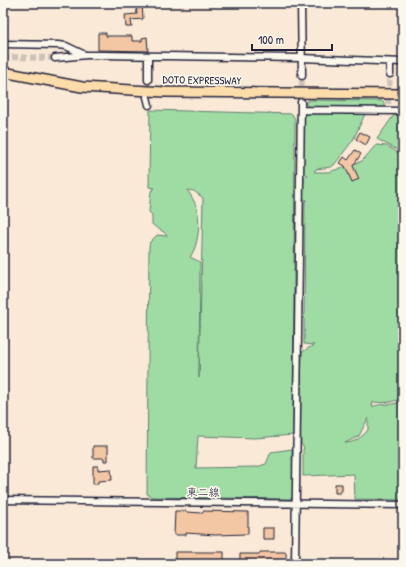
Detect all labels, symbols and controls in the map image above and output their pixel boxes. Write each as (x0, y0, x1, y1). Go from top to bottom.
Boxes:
scale bar (252, 26, 332, 52)
text: 100 m (258, 31, 284, 48)
street label: DOTO EXPRESSWAY (162, 72, 242, 88)
street label: 東二線 (186, 485, 220, 499)

